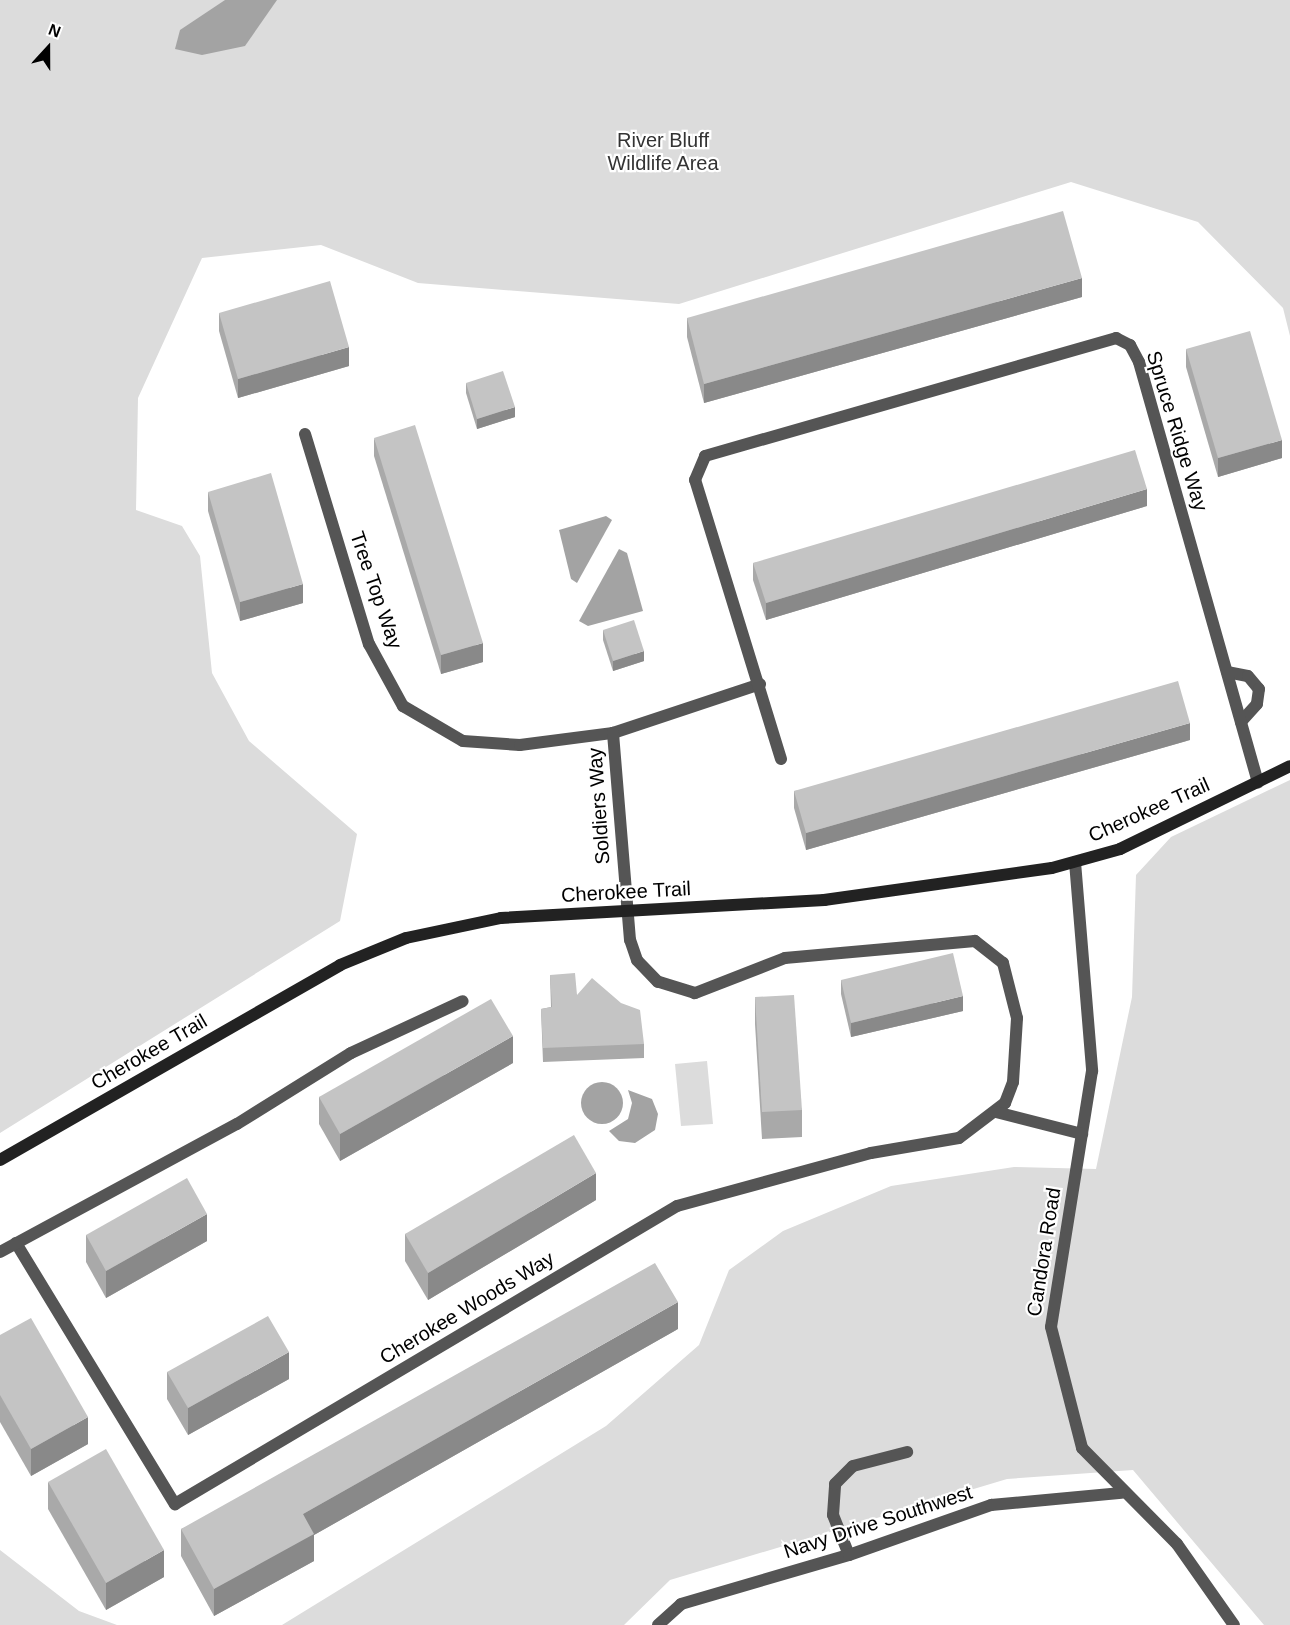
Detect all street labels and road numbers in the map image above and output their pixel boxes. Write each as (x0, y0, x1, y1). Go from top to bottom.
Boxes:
street label: Spruce Ridge Way (1141, 348, 1213, 514)
street label: Tree Top Way (345, 528, 407, 652)
street label: Soldiers Way (583, 747, 615, 865)
street label: Cherokee Trail (1085, 773, 1213, 847)
street label: Cherokee Trail (560, 877, 692, 907)
street label: Cherokee Trail (87, 1009, 211, 1095)
street label: Candora Road (1022, 1186, 1066, 1318)
street label: Cherokee Woods Way (376, 1246, 558, 1370)
street label: Navy Drive Southwest (781, 1480, 975, 1564)

